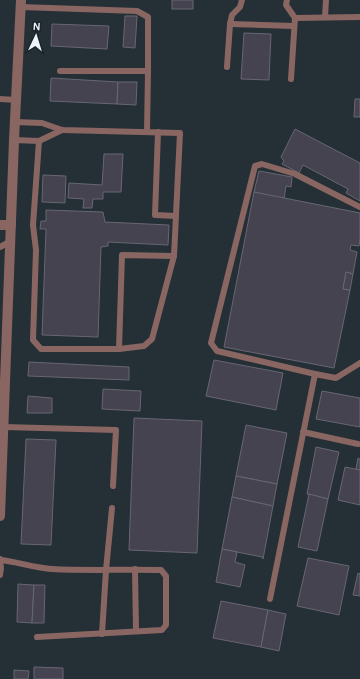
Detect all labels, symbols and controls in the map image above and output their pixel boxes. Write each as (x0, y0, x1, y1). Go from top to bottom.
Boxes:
north arrow (16, 16, 56, 56)
text: N (32, 20, 41, 33)

